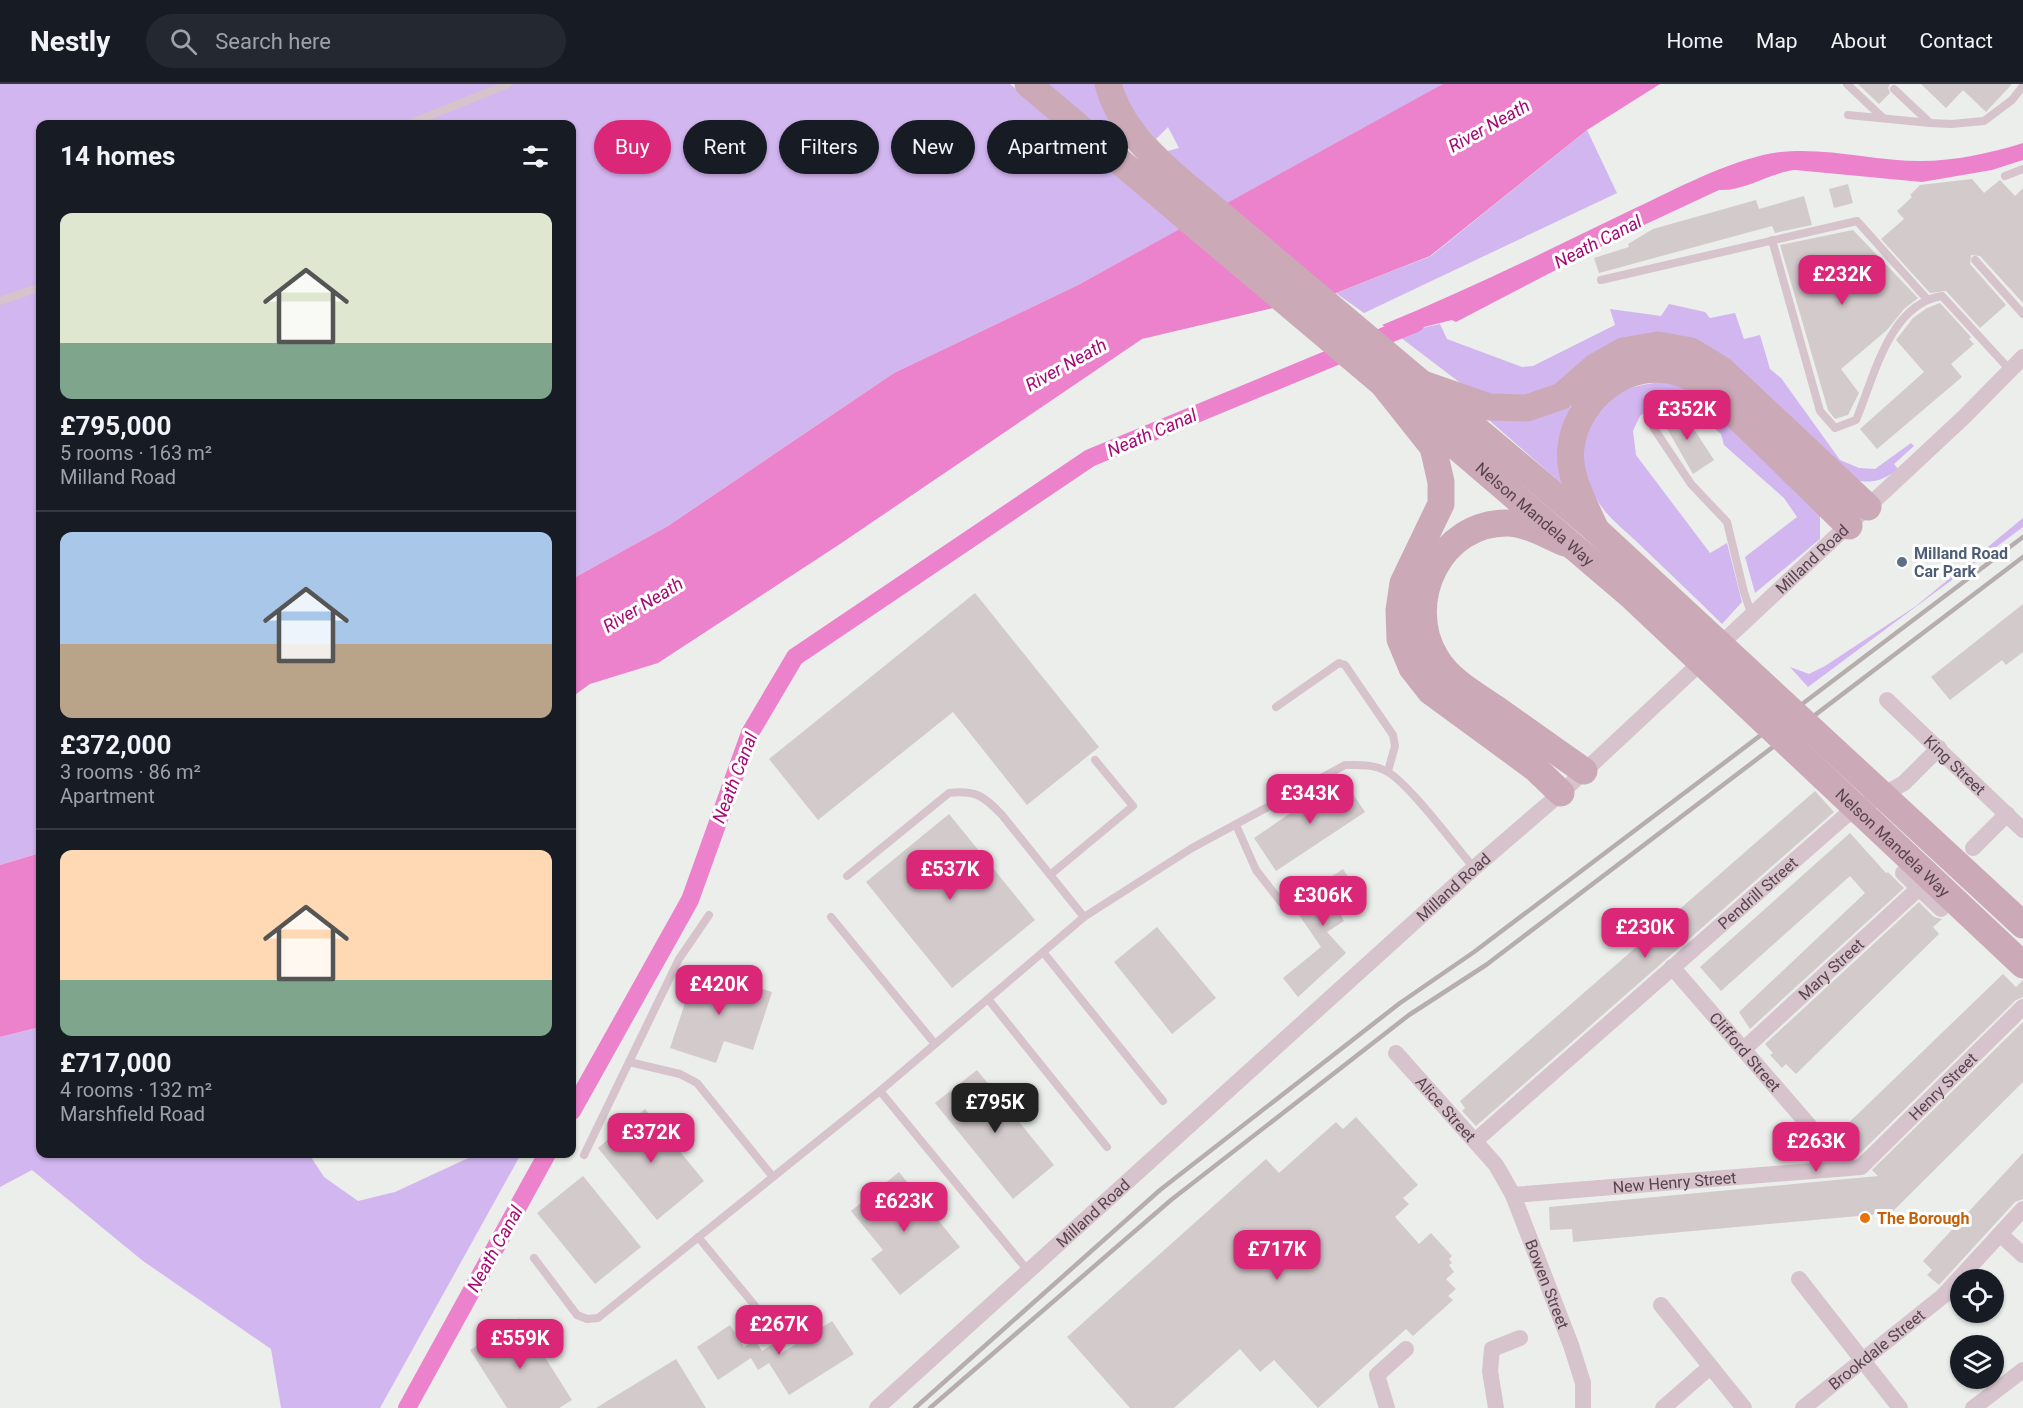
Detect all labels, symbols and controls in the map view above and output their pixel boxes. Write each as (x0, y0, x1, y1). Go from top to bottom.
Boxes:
search box (146, 14, 566, 68)
text: Nestly (30, 25, 110, 58)
icon: search (167, 25, 200, 58)
text: Search here (215, 29, 331, 54)
text: Home (1667, 29, 1723, 53)
text: Map (1756, 29, 1798, 53)
text: About (1831, 29, 1887, 53)
text: Contact (1920, 29, 1993, 53)
water label: River Neath (1445, 95, 1533, 156)
chip: Buy (594, 120, 671, 174)
chip: Rent (683, 120, 767, 174)
chip: Filters (779, 120, 879, 174)
chip: New (891, 120, 975, 174)
chip: Apartment (987, 120, 1128, 174)
icon: filters (519, 140, 552, 173)
text: 14 homes (60, 141, 175, 171)
water label: Neath Canal (1551, 210, 1646, 273)
icon: home (252, 252, 360, 360)
pin: £232K (1800, 255, 1884, 306)
text: £232K (1812, 262, 1872, 286)
water label: River Neath (1022, 334, 1110, 395)
pin: £352K (1645, 390, 1729, 441)
text: £352K (1657, 397, 1717, 421)
water label: Neath Canal (1104, 404, 1200, 461)
text: £795,000 (60, 411, 171, 441)
text: 5 rooms · 163 m² (60, 441, 212, 465)
street label: Nelson Mandela Way (1472, 458, 1598, 570)
text: Milland Road (60, 465, 176, 489)
street label: Milland Road (1772, 521, 1853, 598)
place label: Milland Road Car Park (1914, 544, 2008, 581)
marker: Milland Road Car Park (1895, 555, 1909, 569)
icon: home (252, 571, 360, 679)
water label: River Neath (599, 573, 687, 637)
water label: Neath Canal (708, 729, 762, 826)
text: £372,000 (60, 730, 171, 760)
street label: King Street (1920, 732, 1989, 799)
text: 3 rooms · 86 m² (60, 760, 201, 784)
pin: £343K (1268, 774, 1352, 825)
text: £343K (1280, 781, 1340, 805)
text: Apartment (60, 784, 155, 808)
street label: Nelson Mandela Way (1832, 785, 1954, 901)
street label: Milland Road (1413, 849, 1495, 925)
pin: £537K (908, 850, 992, 901)
street label: Pendrill Street (1714, 853, 1802, 933)
text: £537K (920, 857, 980, 881)
pin: £306K (1281, 876, 1365, 927)
text: £306K (1293, 883, 1353, 907)
icon: home (252, 889, 360, 997)
pin: £230K (1603, 908, 1687, 959)
text: £230K (1615, 915, 1675, 939)
street label: Mary Street (1795, 935, 1868, 1004)
pin: £420K (677, 965, 761, 1016)
text: £420K (689, 972, 749, 996)
street label: Clifford Street (1705, 1008, 1784, 1096)
text: £717,000 (60, 1048, 171, 1078)
street label: Henry Street (1905, 1049, 1981, 1124)
street label: Alice Street (1411, 1073, 1480, 1146)
text: 4 rooms · 132 m² (60, 1078, 212, 1102)
pin: £795K (953, 1083, 1037, 1134)
text: £795K (965, 1090, 1025, 1114)
text: Marshfield Road (60, 1102, 205, 1126)
pin: £372K (609, 1113, 693, 1164)
text: £372K (621, 1120, 681, 1144)
pin: £263K (1774, 1122, 1858, 1173)
text: £263K (1786, 1129, 1846, 1153)
street label: New Henry Street (1612, 1168, 1737, 1197)
street label: Milland Road (1052, 1175, 1134, 1251)
pin: £623K (862, 1182, 946, 1233)
text: £623K (874, 1189, 934, 1213)
water label: Neath Canal (462, 1201, 527, 1295)
place label: The Borough (1877, 1209, 1969, 1228)
marker: The Borough (1858, 1211, 1872, 1225)
pin: £717K (1235, 1230, 1319, 1281)
text: £717K (1247, 1237, 1307, 1261)
street label: Bowen Street (1521, 1237, 1573, 1332)
map controls (1950, 1269, 2004, 1389)
button: locate (1950, 1269, 2004, 1323)
pin: £267K (737, 1305, 821, 1356)
street label: Brookdale Street (1825, 1305, 1929, 1394)
text: £267K (749, 1312, 809, 1336)
pin: £559K (478, 1319, 562, 1370)
text: £559K (490, 1326, 550, 1350)
button: layers (1950, 1335, 2004, 1389)

